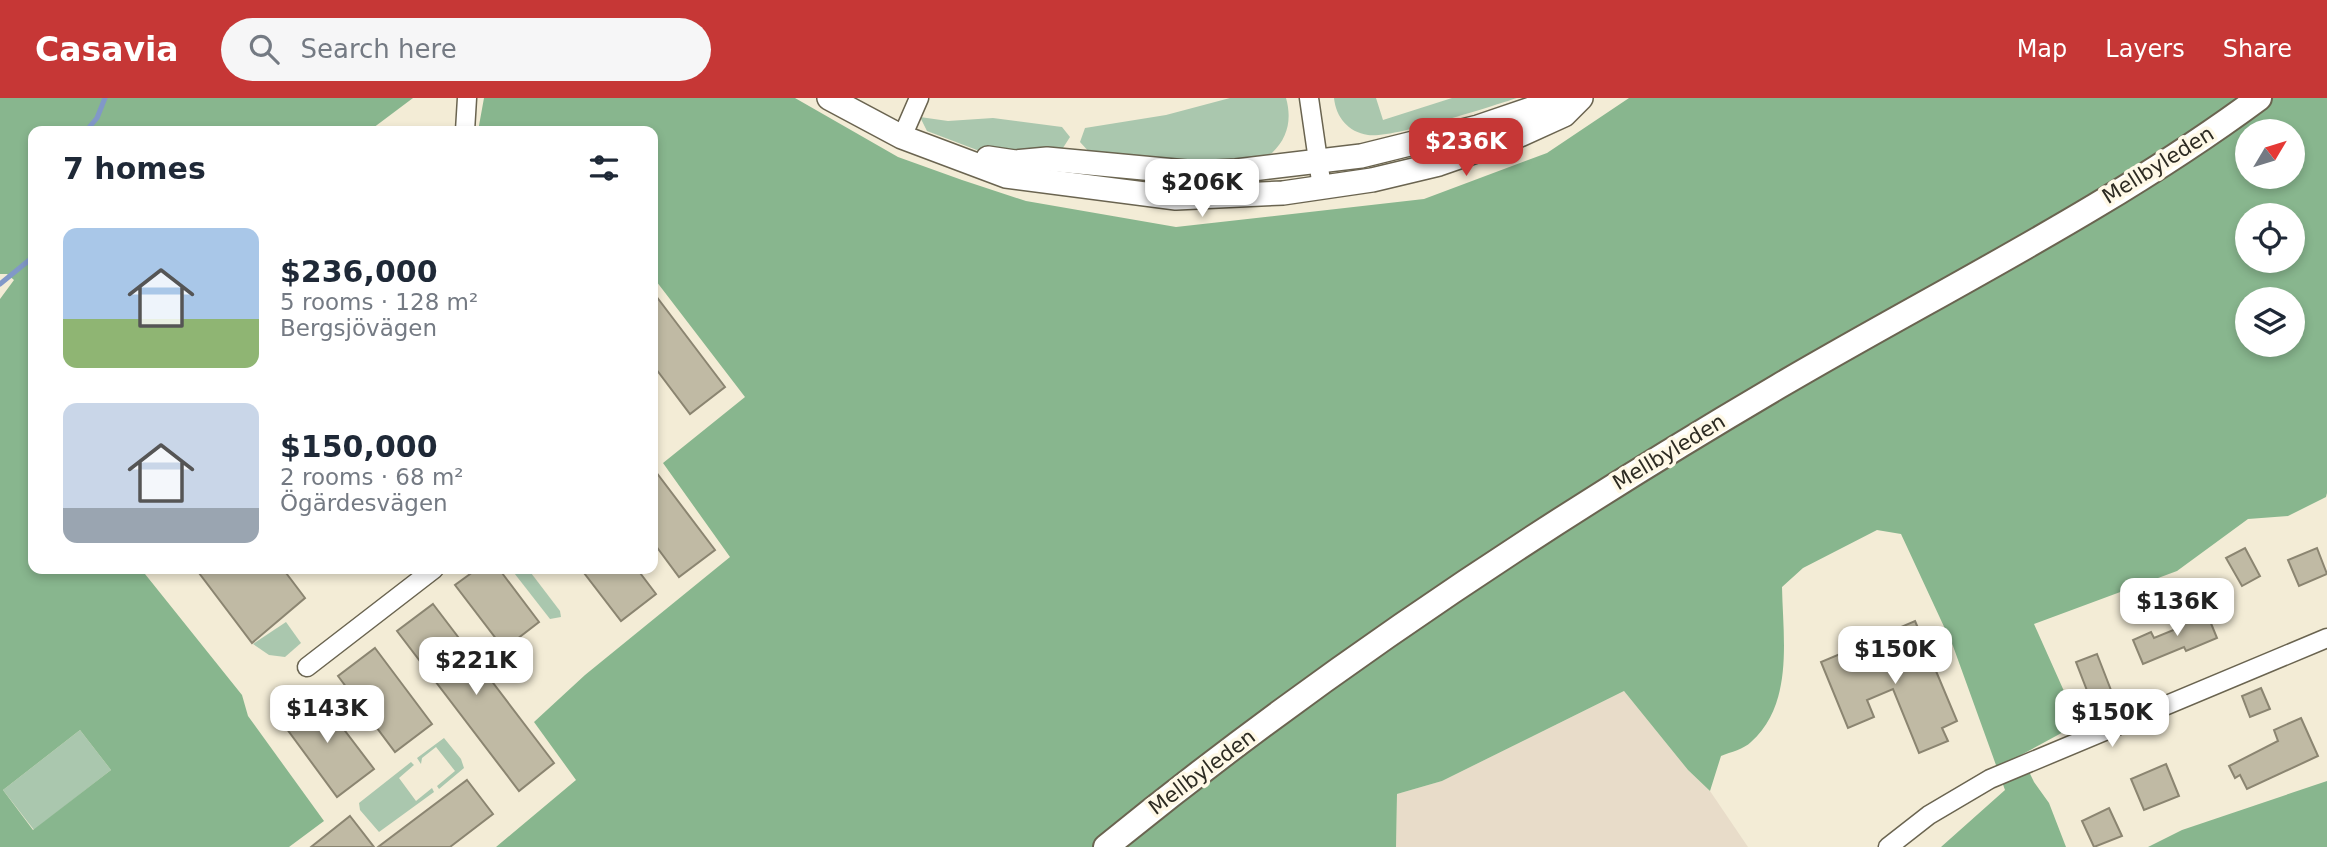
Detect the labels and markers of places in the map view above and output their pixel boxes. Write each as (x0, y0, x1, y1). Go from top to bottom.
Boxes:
pin: $236K (1417, 118, 1515, 178)
pin: $206K (1153, 159, 1251, 219)
pin: $136K (2128, 578, 2226, 638)
pin: $150K (1846, 626, 1944, 686)
pin: $221K (427, 638, 525, 697)
pin: $143K (278, 686, 376, 745)
pin: $150K (2063, 690, 2161, 749)

